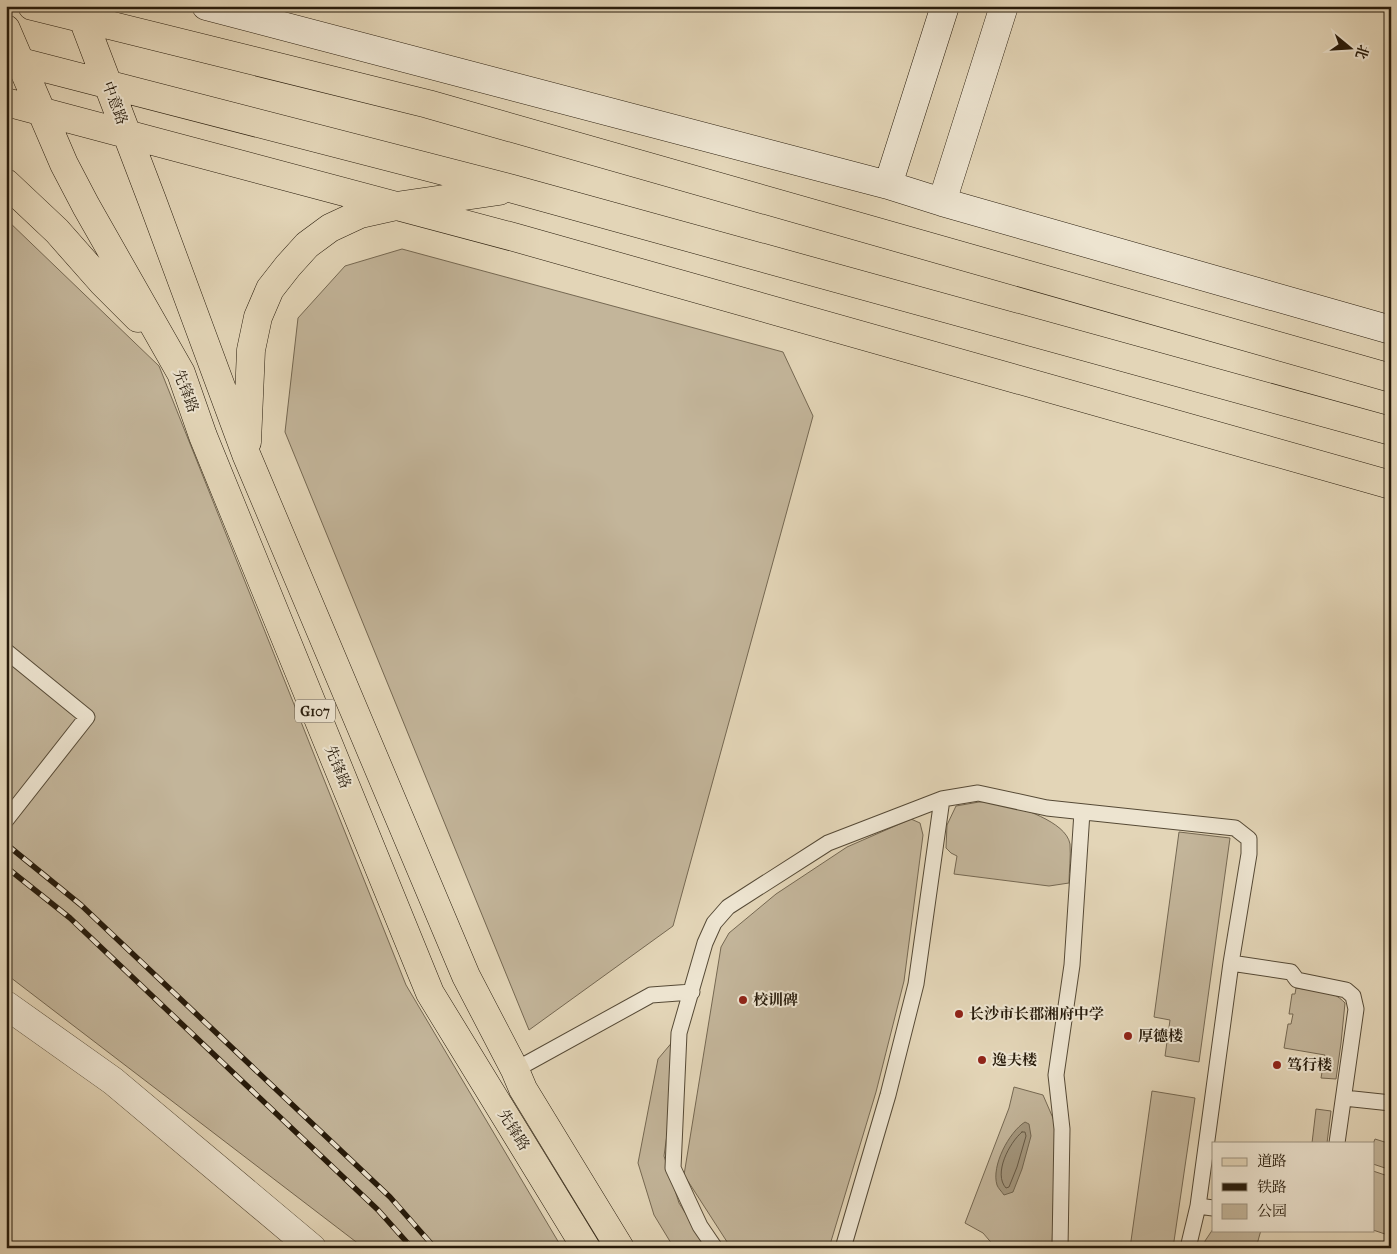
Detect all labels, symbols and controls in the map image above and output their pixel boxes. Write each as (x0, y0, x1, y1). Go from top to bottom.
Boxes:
north arrow (1324, 22, 1374, 72)
text: 北 (1352, 43, 1372, 61)
street label: 中意路 (99, 79, 131, 127)
street label: 先锋路 (170, 367, 202, 415)
road number: G107 (295, 699, 335, 722)
street label: 先锋路 (321, 743, 355, 791)
place label: 校训碑 (753, 991, 798, 1009)
marker: 校训碑 (737, 994, 749, 1006)
place label: 长沙市长郡湘府中学 (969, 1005, 1104, 1023)
marker: 长沙市长郡湘府中学 (953, 1008, 965, 1020)
place label: 厚德楼 (1138, 1027, 1183, 1045)
marker: 厚德楼 (1122, 1030, 1134, 1042)
place label: 逸夫楼 (992, 1051, 1037, 1069)
marker: 逸夫楼 (976, 1054, 988, 1066)
place label: 笃行楼 (1287, 1056, 1332, 1074)
marker: 笃行楼 (1271, 1059, 1283, 1071)
street label: 先锋路 (494, 1106, 534, 1154)
legend (1212, 1142, 1374, 1232)
text: 道路 (1257, 1152, 1287, 1170)
text: 铁路 (1257, 1178, 1287, 1196)
text: 公园 (1257, 1202, 1287, 1220)

